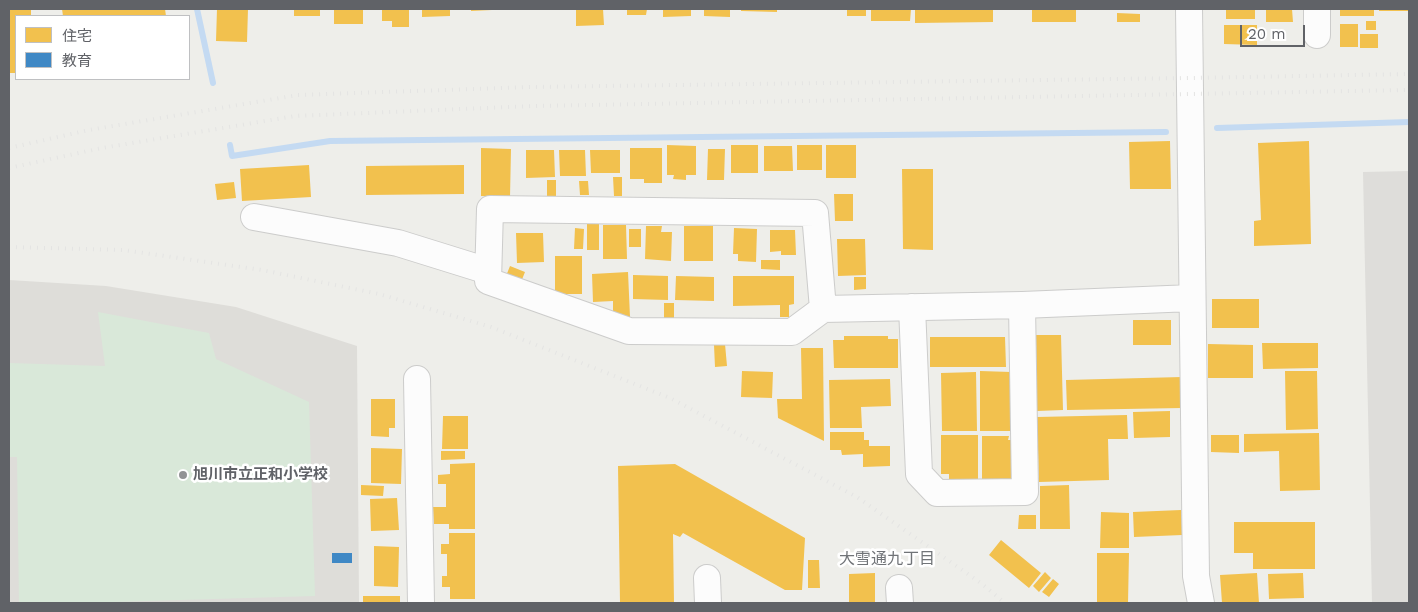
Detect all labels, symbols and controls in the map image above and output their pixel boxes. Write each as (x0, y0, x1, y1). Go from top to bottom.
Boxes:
legend (15, 15, 190, 80)
scale bar (1243, 15, 1308, 47)
text: 20 m (1248, 25, 1286, 43)
text: 住宅 (62, 27, 92, 45)
text: 教育 (62, 52, 92, 70)
place label: 旭川市立正和小学校 (193, 466, 328, 484)
marker: 旭川市立正和小学校 (177, 469, 189, 481)
district label: 大雪通九丁目 (839, 549, 935, 569)

